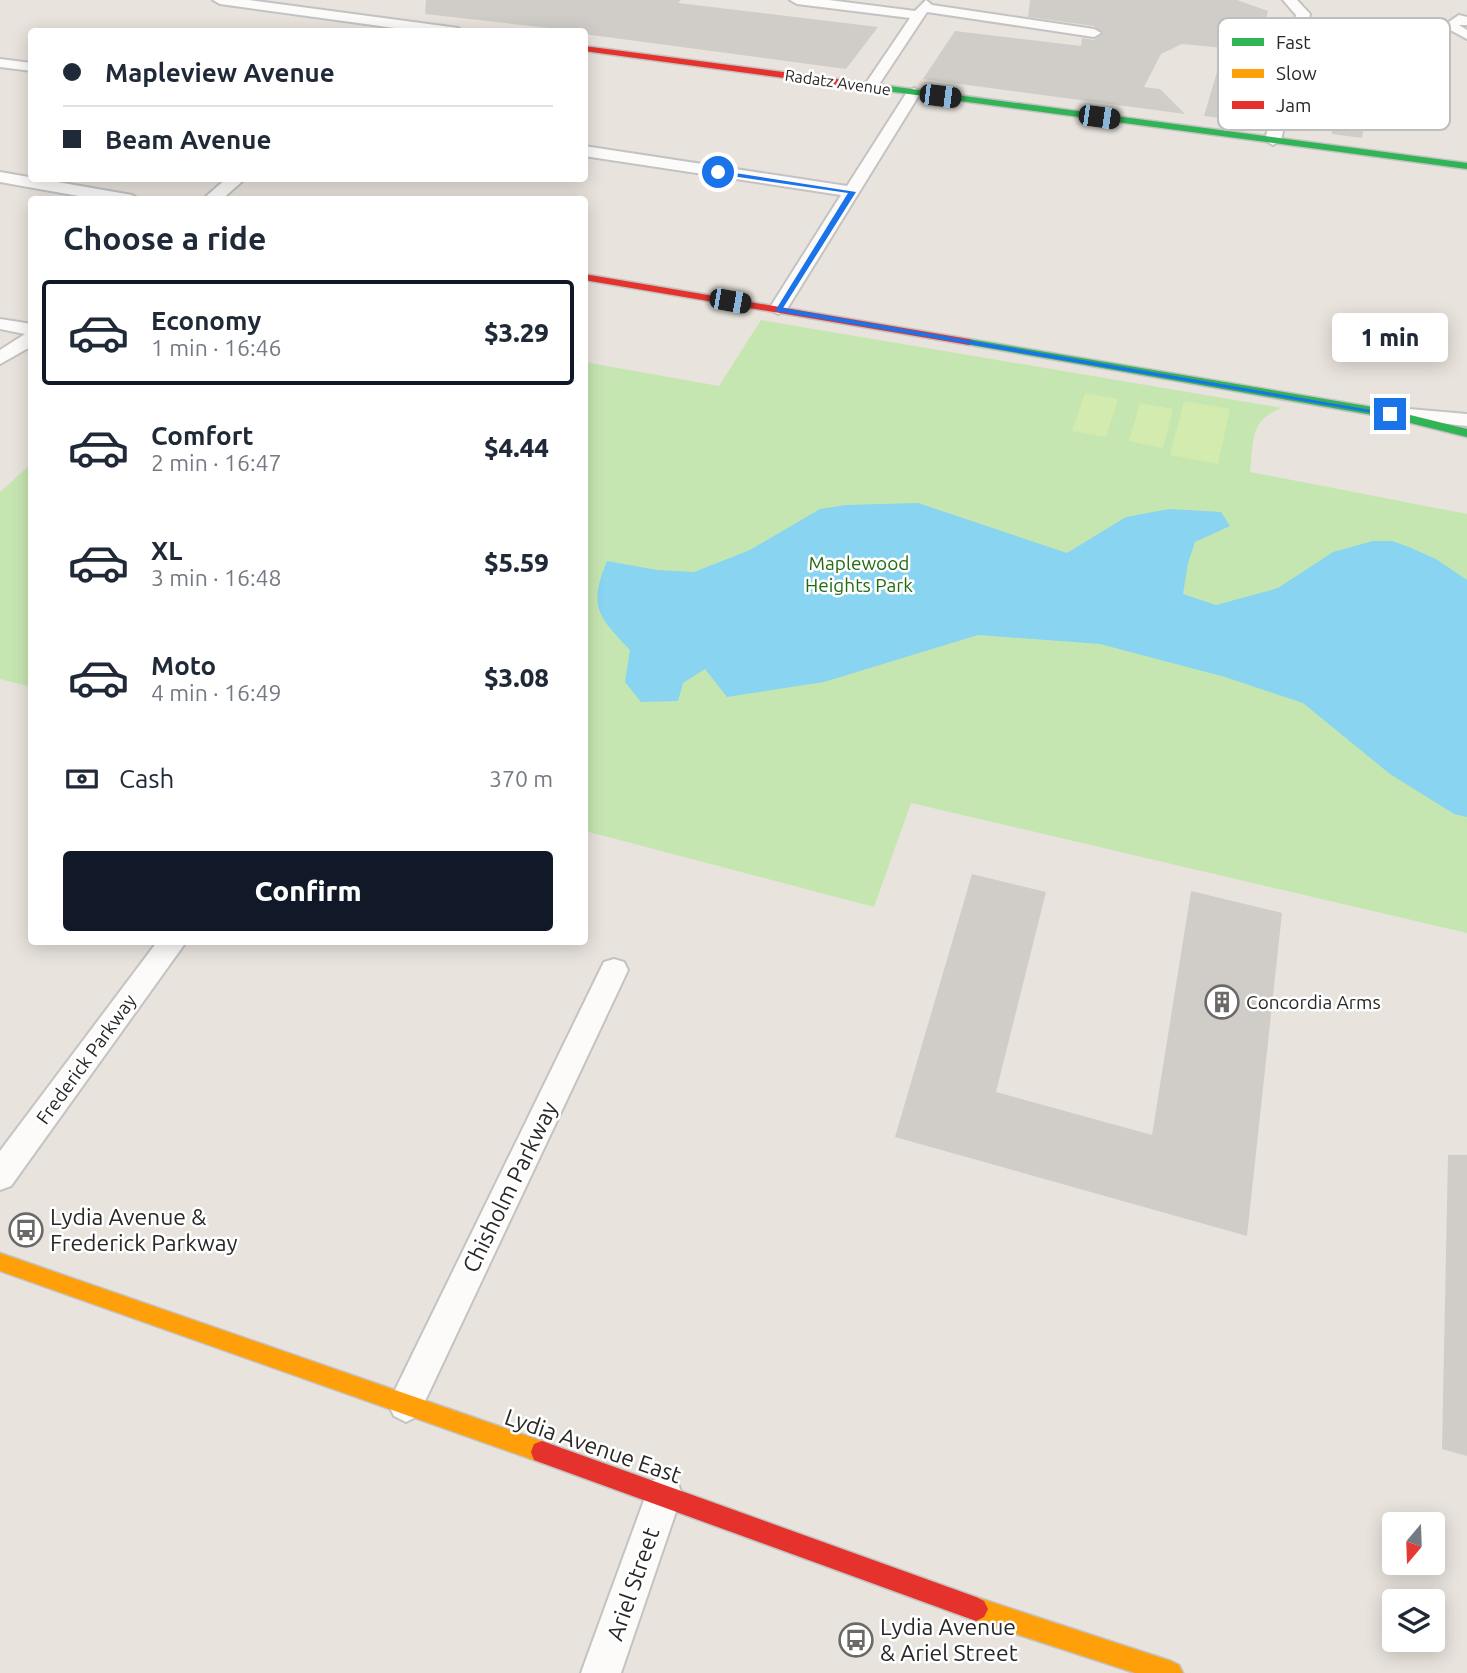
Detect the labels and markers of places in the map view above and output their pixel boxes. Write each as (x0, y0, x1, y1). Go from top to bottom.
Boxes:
building icon: Concordia Arms (1203, 983, 1241, 1021)
place label: Concordia Arms (1246, 991, 1381, 1013)
place label: Lydia Avenue & Frederick Parkway (50, 1204, 238, 1255)
bus stop icon: Lydia Avenue & Frederick Parkway (7, 1211, 45, 1249)
place label: Lydia Avenue & Ariel Street (880, 1614, 1018, 1665)
bus stop icon: Lydia Avenue & Ariel Street (837, 1621, 875, 1659)

